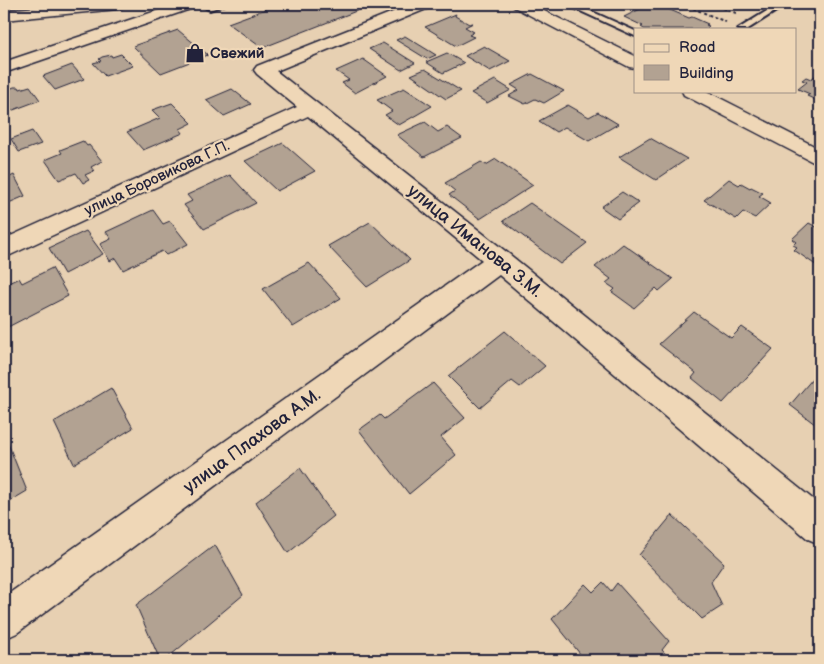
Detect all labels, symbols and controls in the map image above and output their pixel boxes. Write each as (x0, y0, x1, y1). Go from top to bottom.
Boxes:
legend (634, 28, 796, 92)
text: Road (679, 38, 715, 57)
shop icon: Свежий (184, 42, 206, 64)
place label: Свежий (210, 44, 265, 63)
text: Building (679, 64, 734, 83)
street label: улица Боровикова Г.П. (81, 136, 233, 220)
street label: улица Иманова З.М. (403, 180, 547, 302)
street label: улица Плахова А.М. (179, 384, 325, 498)

